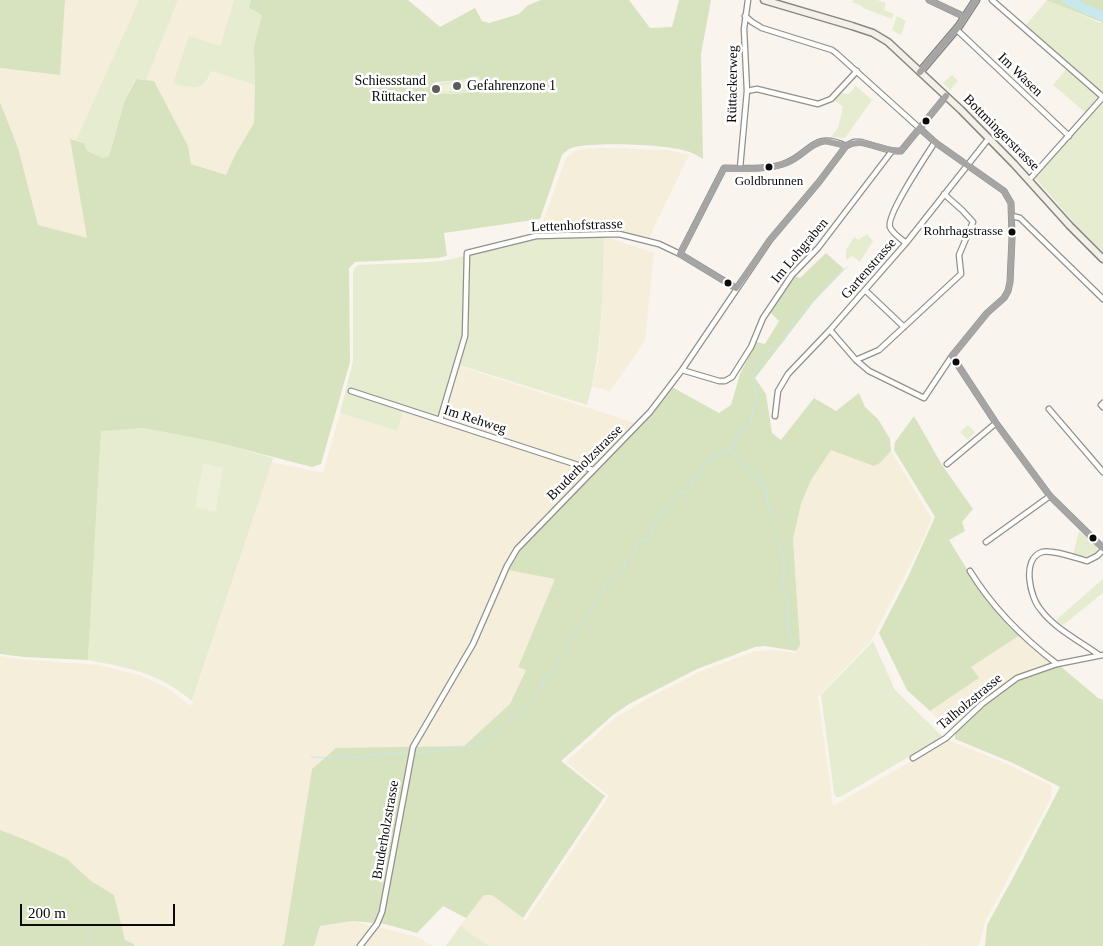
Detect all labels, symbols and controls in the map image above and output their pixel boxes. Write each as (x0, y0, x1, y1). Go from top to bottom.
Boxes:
street label: Rüttackerweg (724, 45, 742, 123)
street label: Im Wasen (994, 49, 1046, 101)
place label: Schiessstand Rüttacker (354, 73, 426, 105)
place label: Gefahrenzone 1 (467, 78, 556, 94)
marker: Gefahrenzone 1 (451, 80, 463, 92)
marker: Schiessstand Rüttacker (430, 83, 442, 95)
street label: Bottmingerstrasse (959, 91, 1043, 175)
unlabelled marker (921, 116, 931, 126)
marker: Goldbrunnen (764, 162, 774, 172)
place label: Goldbrunnen (735, 174, 803, 190)
street label: Im Lohgraben (768, 215, 832, 287)
street label: Lettenhofstrasse (531, 216, 623, 236)
place label: Rohrhagstrasse (924, 224, 1003, 240)
marker: Rohrhagstrasse (1007, 227, 1017, 237)
street label: Gartenstrasse (838, 235, 900, 303)
unlabelled marker (723, 278, 733, 288)
unlabelled marker (951, 357, 961, 367)
street label: Im Rehweg (442, 402, 508, 438)
street label: Bruderholzstrasse (544, 422, 626, 504)
unlabelled marker (1088, 533, 1098, 543)
street label: Talholzstrasse (934, 670, 1006, 734)
street label: Bruderholzstrasse (369, 779, 403, 881)
scale bar (22, 894, 178, 926)
text: 200 m (28, 905, 66, 921)

